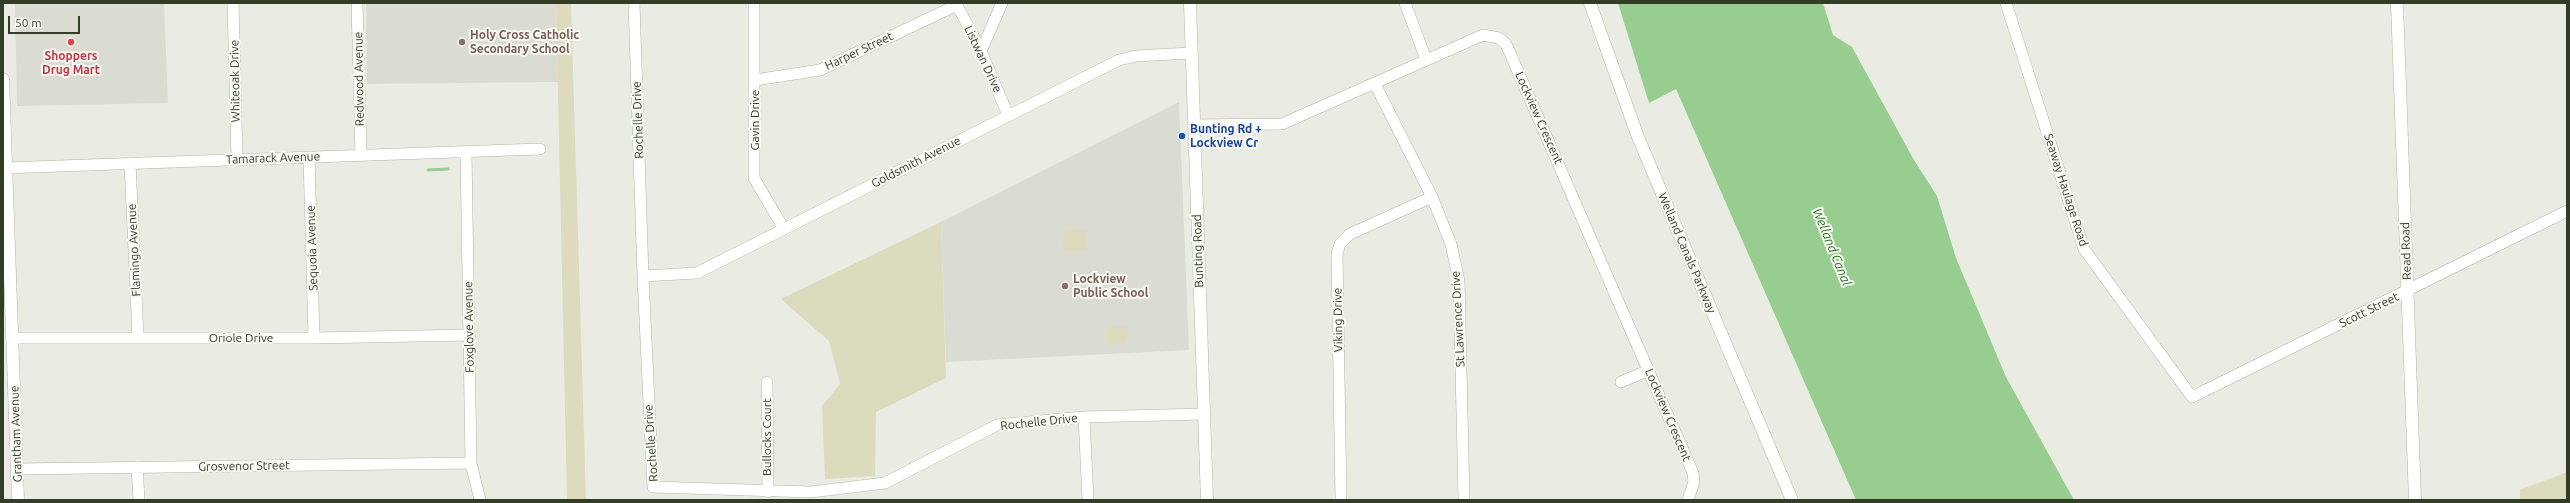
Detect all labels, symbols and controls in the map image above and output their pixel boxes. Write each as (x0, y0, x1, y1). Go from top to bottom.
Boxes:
scale bar (10, 8, 82, 34)
text: 50 m (15, 16, 42, 29)
street label: Listwan Drive (961, 23, 1005, 95)
place label: Holy Cross Catholic Secondary School (470, 28, 579, 56)
street label: Harper Street (823, 29, 895, 73)
street label: Redwood Avenue (351, 32, 367, 126)
marker: Shoppers Drug Mart (66, 37, 76, 47)
marker: Holy Cross Catholic Secondary School (457, 37, 467, 47)
street label: Whiteoak Drive (227, 40, 243, 122)
place label: Shoppers Drug Mart (42, 49, 100, 77)
street label: Lockview Crescent (1512, 70, 1566, 166)
street label: Rochelle Drive (629, 81, 647, 159)
street label: Gavin Drive (748, 90, 762, 150)
place label: Bunting Rd + Lockview Cr (1190, 122, 1262, 150)
marker: Bunting Rd + Lockview Cr (1177, 131, 1187, 141)
street label: Seaway Haulage Road (2041, 132, 2091, 248)
street label: Goldsmith Avenue (869, 133, 963, 191)
street label: Tamarack Avenue (226, 149, 320, 167)
street label: Welland Canals Parkway (1655, 191, 1719, 315)
street label: Flamingo Avenue (124, 203, 144, 297)
street label: Sequoia Avenue (303, 205, 321, 291)
water label: Welland Canal (1809, 206, 1855, 288)
street label: Bunting Road (1190, 214, 1206, 288)
street label: Read Road (2398, 222, 2414, 280)
street label: St Lawrence Drive (1448, 270, 1468, 368)
place label: Lockview Public School (1073, 272, 1148, 300)
street label: Foxglove Avenue (461, 281, 477, 373)
marker: Lockview Public School (1060, 281, 1070, 291)
street label: Viking Drive (1330, 287, 1346, 353)
street label: Scott Street (2337, 289, 2401, 331)
street label: Oriole Drive (209, 331, 273, 345)
street label: Lockview Crescent (1642, 366, 1694, 464)
street label: Grantham Avenue (7, 385, 25, 483)
street label: Bullocks Court (760, 398, 774, 476)
street label: Rochelle Drive (641, 404, 661, 482)
street label: Rochelle Drive (1000, 411, 1078, 433)
street label: Grosvenor Street (198, 458, 290, 474)

